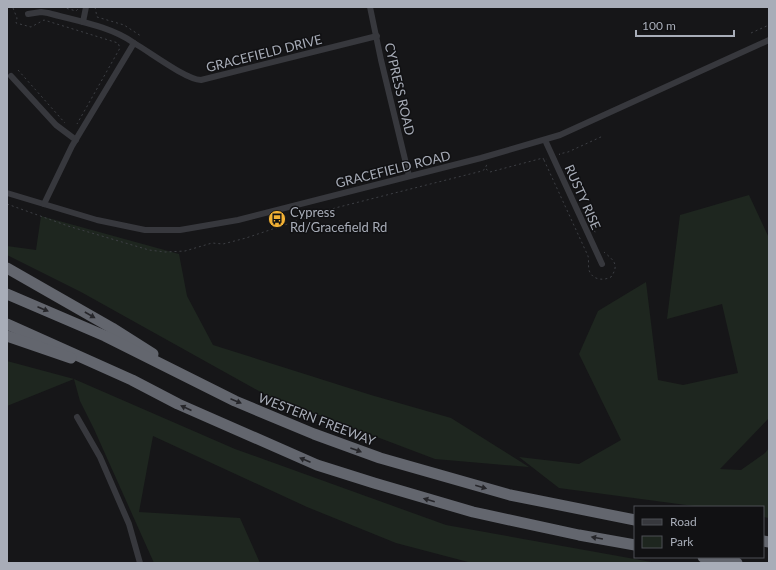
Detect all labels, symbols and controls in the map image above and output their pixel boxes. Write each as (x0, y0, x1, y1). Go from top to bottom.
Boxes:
scale bar (636, 12, 734, 38)
text: 100 m (642, 18, 676, 33)
street label: GRACEFIELD DRIVE (204, 31, 324, 75)
street label: CYPRESS ROAD (382, 41, 418, 137)
street label: GRACEFIELD ROAD (334, 147, 452, 191)
street label: RUSTY RISE (562, 162, 604, 232)
place label: Cypress Rd/Gracefield Rd (290, 204, 387, 235)
bus stop icon: Cypress Rd/Gracefield Rd (267, 209, 287, 229)
one-way arrow (37, 305, 49, 312)
one-way arrow (84, 312, 96, 319)
street label: WESTERN FREEWAY (256, 389, 379, 449)
one-way arrow (230, 399, 242, 405)
one-way arrow (181, 405, 192, 411)
one-way arrow (351, 447, 363, 453)
one-way arrow (300, 457, 311, 463)
one-way arrow (475, 484, 487, 490)
one-way arrow (423, 497, 435, 503)
legend (634, 506, 764, 558)
text: Road (670, 514, 697, 529)
text: Park (670, 534, 694, 549)
one-way arrow (590, 535, 603, 541)

